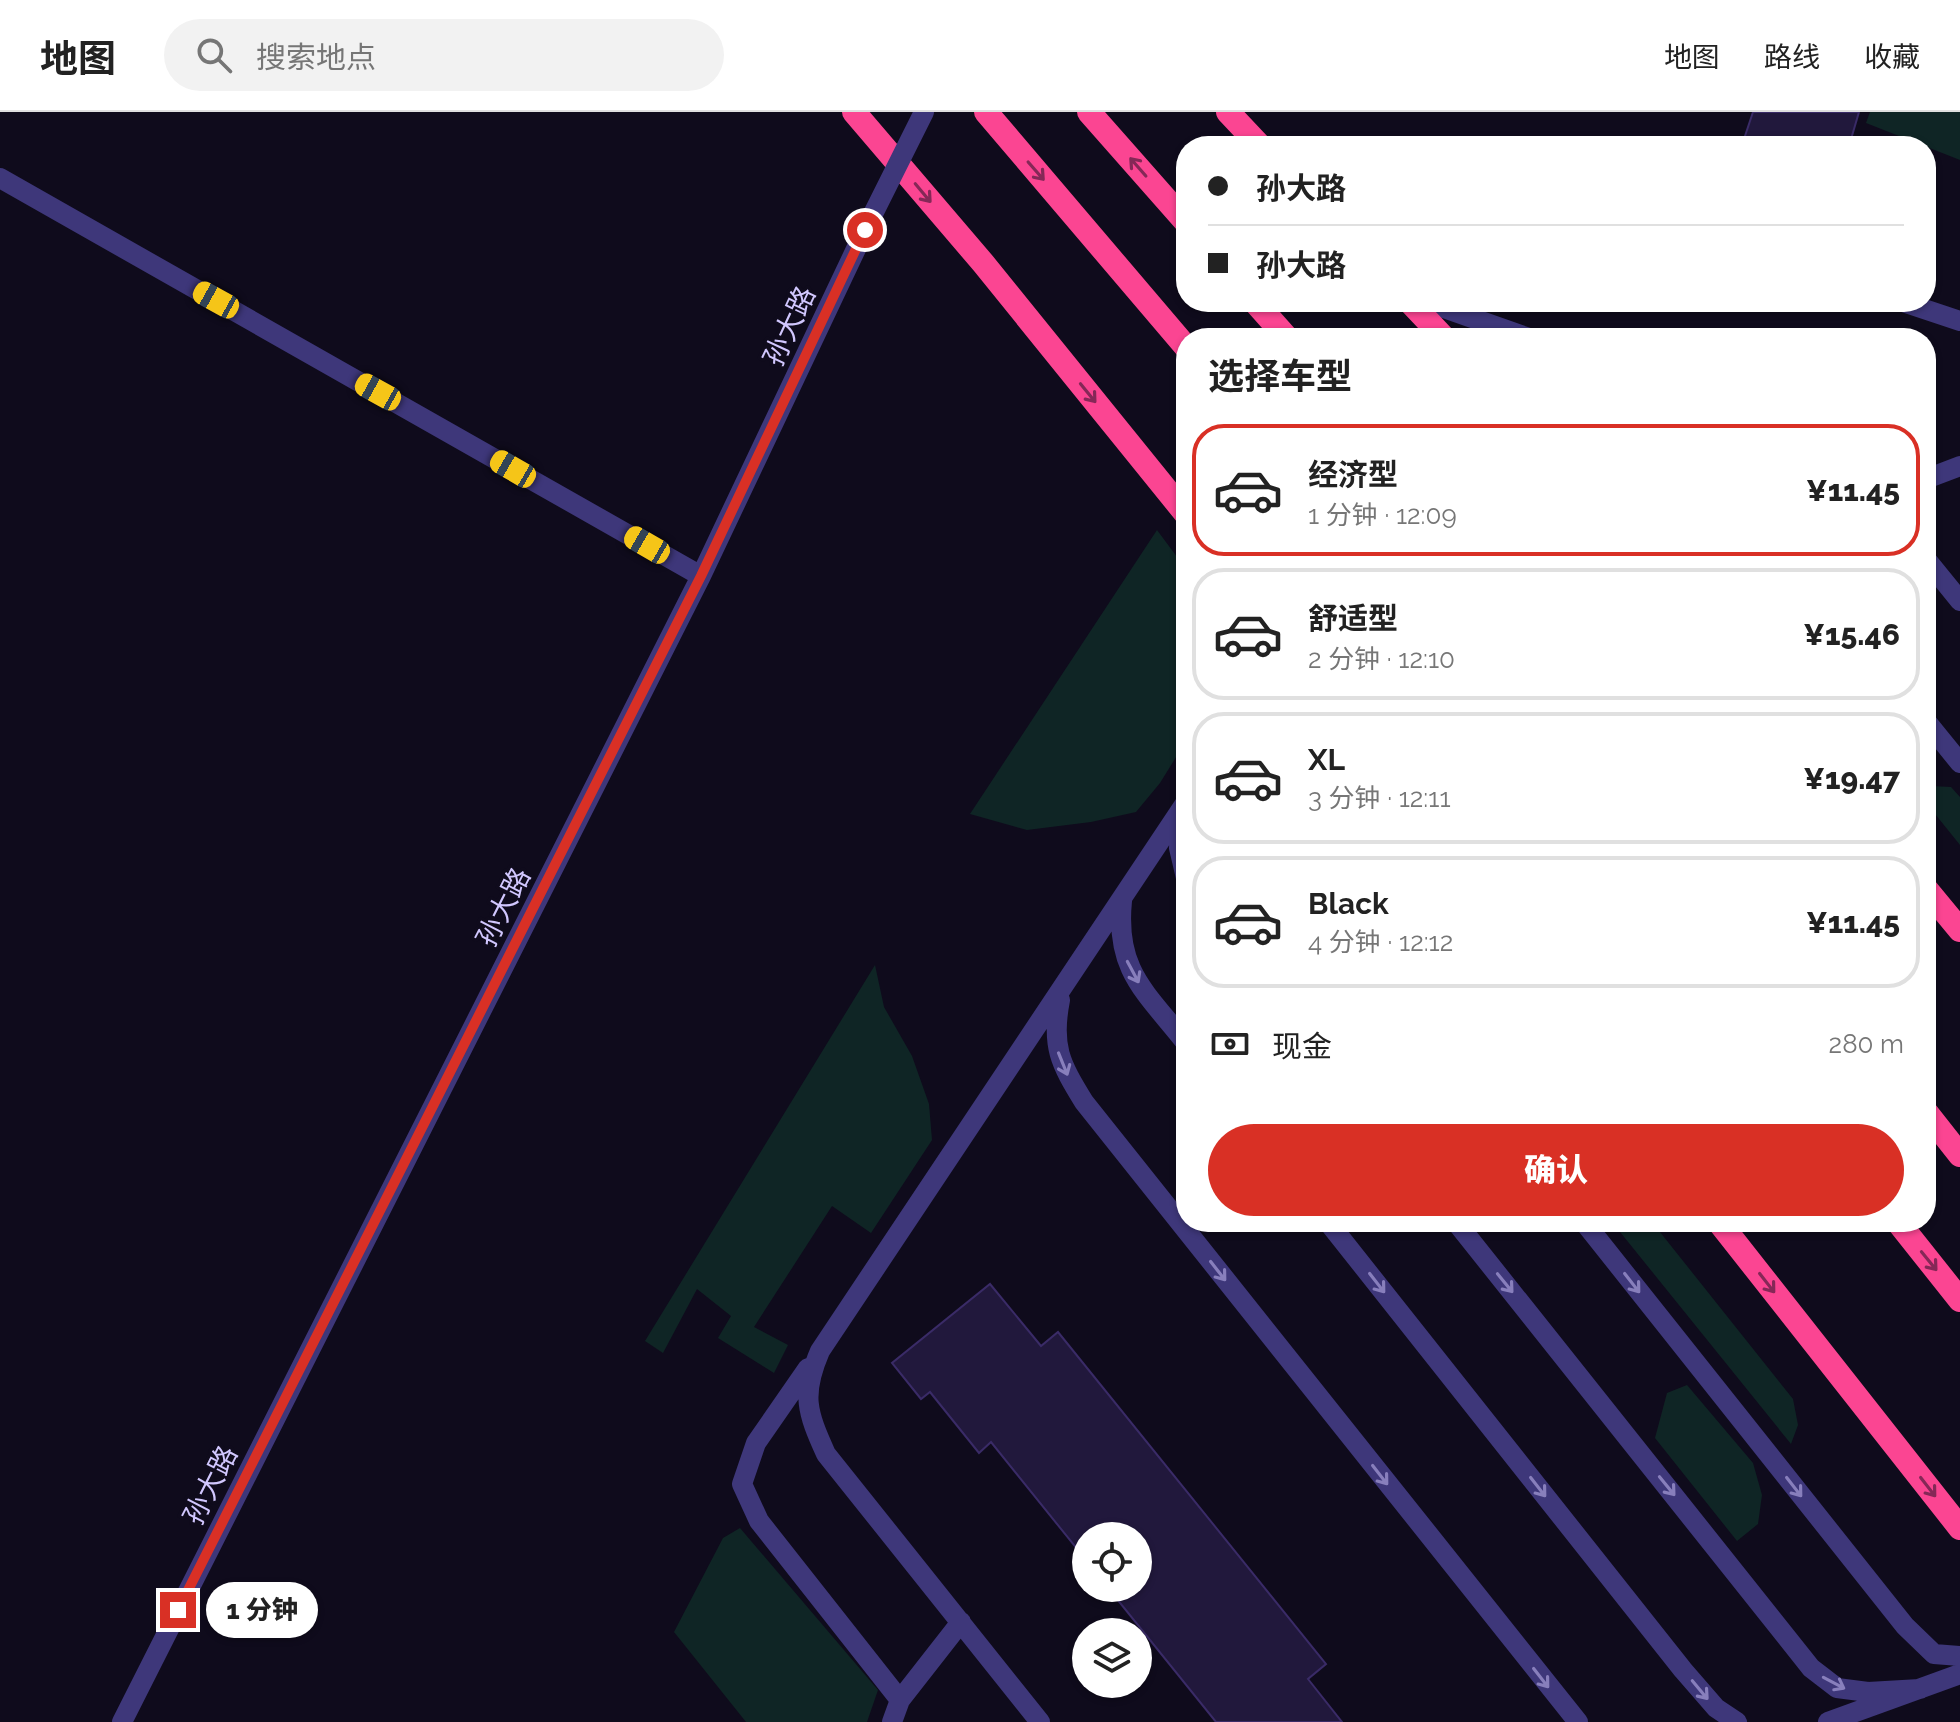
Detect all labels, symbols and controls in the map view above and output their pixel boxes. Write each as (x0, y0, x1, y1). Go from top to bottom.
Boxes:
search box (164, 19, 724, 91)
icon: search (192, 33, 236, 77)
text: 地图 (40, 36, 116, 81)
text: 搜索地点 (256, 40, 376, 75)
text: 地图 (1664, 41, 1720, 74)
text: 路线 (1764, 41, 1820, 74)
text: 收藏 (1864, 41, 1920, 74)
one-way arrow (1129, 158, 1147, 178)
one-way arrow (1027, 161, 1045, 181)
text: 孙大路 (1256, 171, 1346, 206)
one-way arrow (914, 182, 932, 202)
route start (847, 212, 883, 248)
text: 孙大路 (1256, 248, 1346, 283)
car (189, 278, 243, 322)
street label: 孙大路 (757, 281, 822, 371)
text: 选择车型 (1208, 355, 1352, 397)
car (351, 370, 405, 414)
one-way arrow (1080, 382, 1097, 403)
car (486, 447, 540, 491)
icon: car (1212, 454, 1284, 526)
text: 经济型 (1308, 457, 1398, 492)
text: ¥11.45 (1806, 473, 1900, 508)
text: 1 分钟 · 12:09 (1308, 500, 1457, 530)
car (620, 523, 674, 567)
icon: car (1212, 598, 1284, 670)
text: 舒适型 (1308, 601, 1398, 636)
text: ¥15.46 (1803, 617, 1900, 652)
text: 2 分钟 · 12:10 (1308, 644, 1455, 674)
icon: car (1212, 742, 1284, 814)
text: XL (1308, 742, 1345, 777)
text: ¥19.47 (1803, 761, 1900, 796)
text: 3 分钟 · 12:11 (1308, 783, 1451, 813)
street label: 孙大路 (470, 862, 537, 952)
icon: car (1212, 886, 1284, 958)
text: Black (1308, 886, 1389, 921)
text: ¥11.45 (1806, 905, 1900, 940)
text: 4 分钟 · 12:12 (1308, 927, 1453, 957)
one-way arrow (1126, 960, 1142, 983)
icon: cash (1208, 1022, 1252, 1066)
text: 现金 (1272, 1029, 1332, 1064)
text: 280 m (1829, 1029, 1904, 1059)
one-way arrow (1057, 1051, 1071, 1075)
button: 确认 (1208, 1124, 1904, 1216)
one-way arrow (1920, 1250, 1938, 1271)
one-way arrow (1209, 1260, 1226, 1281)
one-way arrow (1368, 1272, 1385, 1293)
one-way arrow (1496, 1272, 1514, 1293)
one-way arrow (1624, 1272, 1641, 1293)
one-way arrow (1758, 1272, 1776, 1293)
street label: 孙大路 (177, 1440, 244, 1530)
one-way arrow (1371, 1464, 1388, 1485)
one-way arrow (1658, 1475, 1676, 1496)
one-way arrow (1529, 1476, 1547, 1497)
one-way arrow (1785, 1476, 1803, 1497)
one-way arrow (1918, 1477, 1936, 1498)
map controls (1072, 1522, 1152, 1698)
button: locate (1072, 1522, 1152, 1602)
callout: 1 分钟 (206, 1582, 318, 1638)
route end (160, 1592, 196, 1628)
text: 1 分钟 (226, 1595, 298, 1625)
button: layers (1072, 1618, 1152, 1698)
one-way arrow (1533, 1667, 1550, 1688)
one-way arrow (1822, 1675, 1845, 1691)
one-way arrow (1691, 1680, 1709, 1700)

